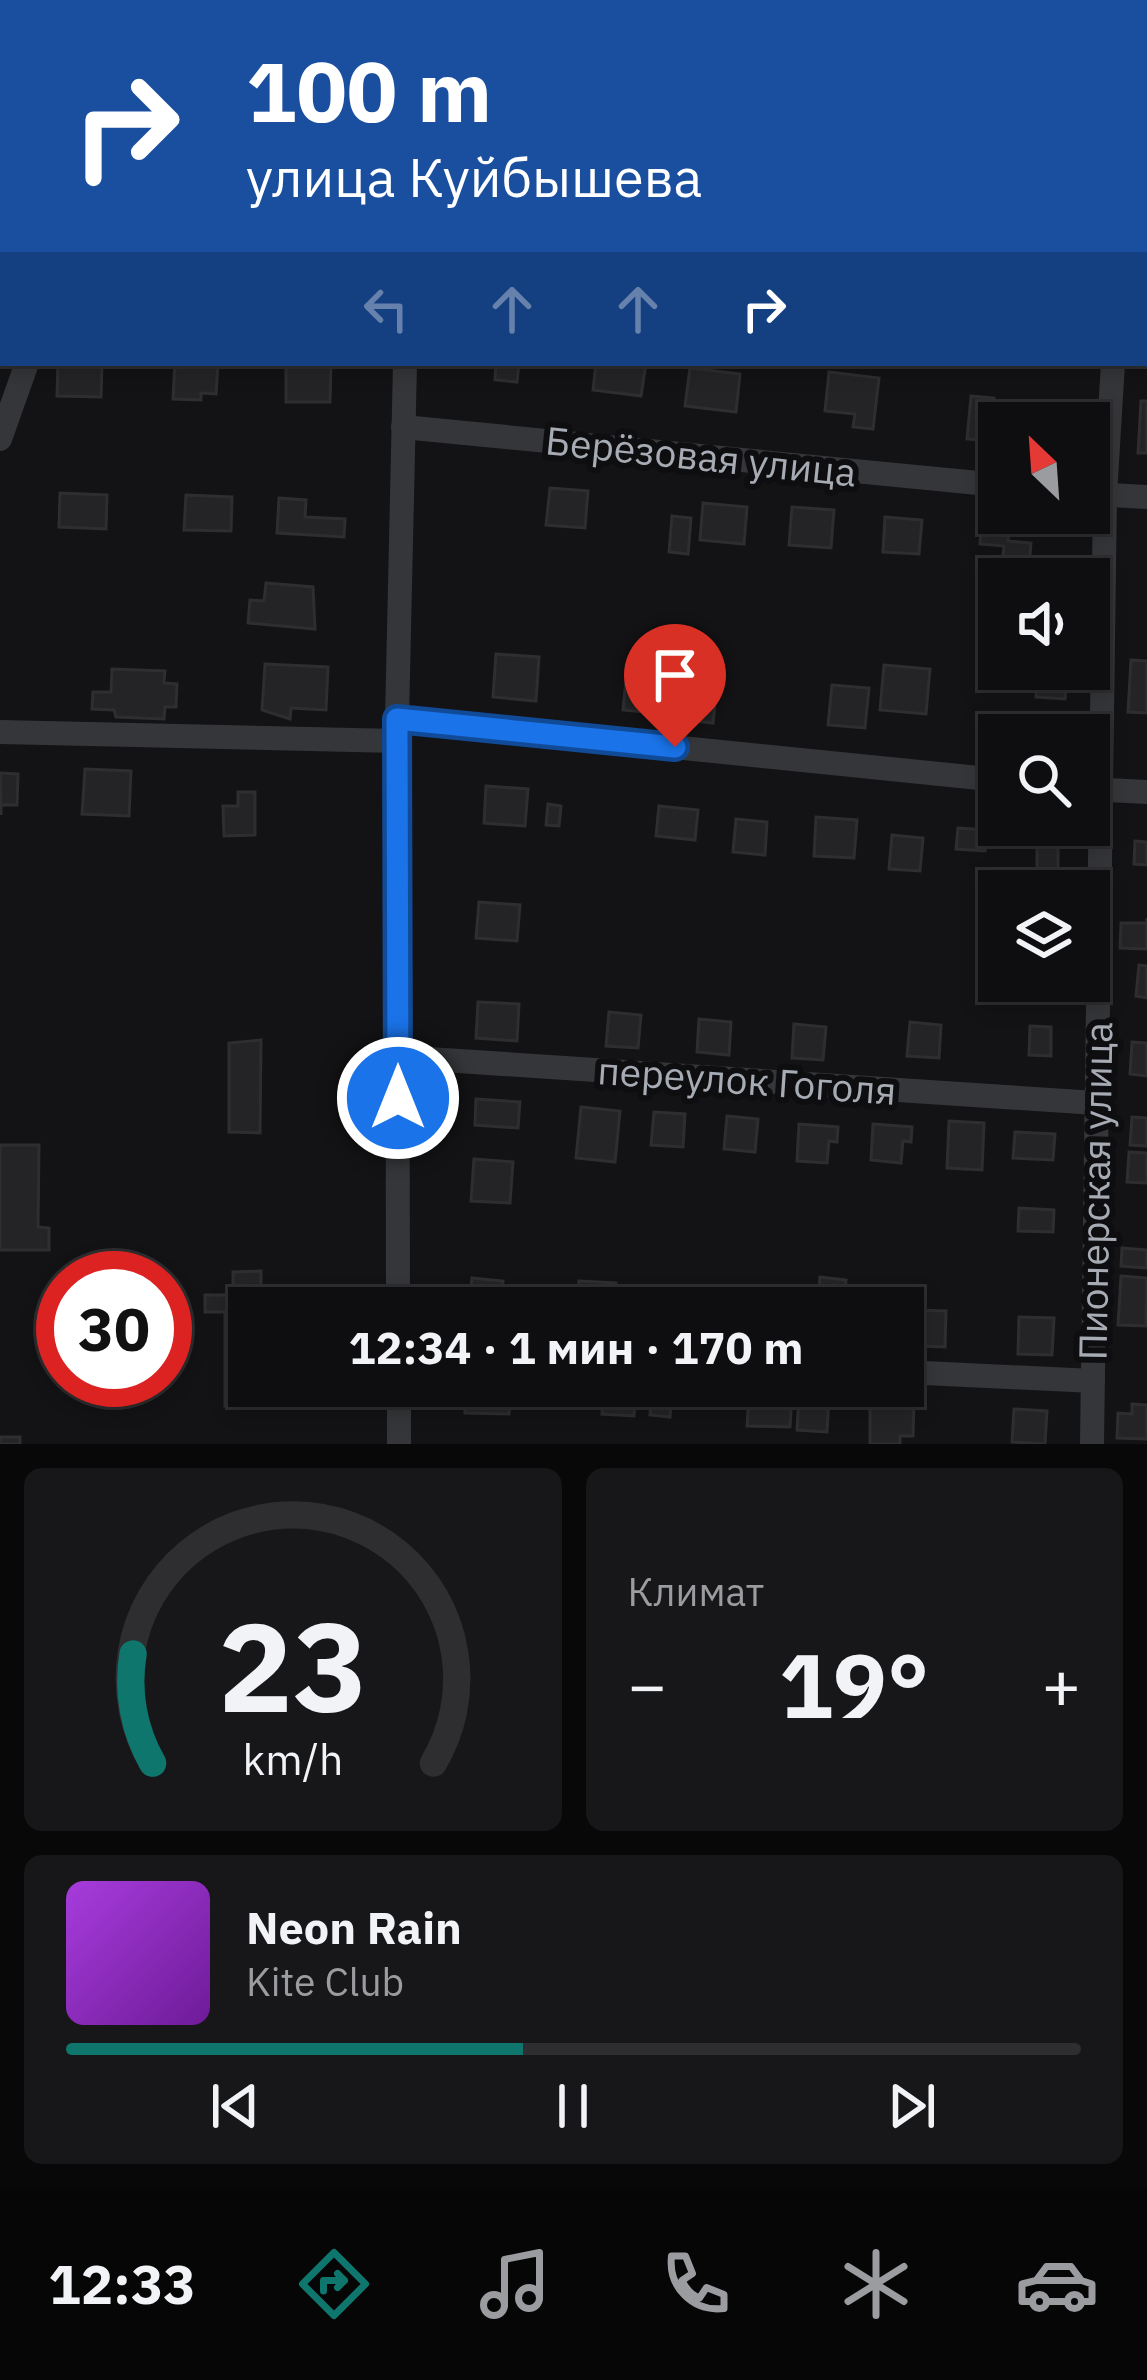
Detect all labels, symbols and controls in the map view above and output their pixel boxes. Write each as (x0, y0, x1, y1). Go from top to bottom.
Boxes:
text: 100 m (246, 36, 492, 145)
icon: right (48, 48, 204, 204)
text: улица Куйбышева (246, 142, 702, 212)
icon: left (353, 276, 419, 342)
icon: ahead (479, 276, 545, 342)
icon: ahead (605, 276, 671, 342)
icon: right (731, 276, 797, 342)
north arrow (978, 402, 1110, 534)
map controls (978, 402, 1110, 1002)
street label: Берёзовая улица (543, 414, 859, 498)
button: sound (978, 558, 1110, 690)
pin (624, 624, 726, 747)
icon: arrive (642, 642, 708, 708)
button: search (978, 714, 1110, 846)
button: layers (978, 870, 1110, 1002)
street label: Пионерская улица (1067, 1021, 1123, 1361)
position arrow (335, 1035, 461, 1161)
street label: переулок Гоголя (596, 1044, 898, 1116)
speed limit sign: 30 (36, 1251, 192, 1407)
text: 12:34 · 1 мин · 170 m (349, 1318, 803, 1376)
text: Климат (628, 1566, 764, 1617)
text: 23 (218, 1584, 368, 1746)
text: 19° (779, 1626, 929, 1743)
text: − (628, 1641, 667, 1727)
text: + (1041, 1641, 1081, 1727)
text: km/h (242, 1730, 343, 1786)
text: Neon Rain (246, 1898, 462, 1956)
text: Kite Club (246, 1956, 404, 2007)
icon: previous (202, 2073, 268, 2139)
icon: pause (540, 2073, 606, 2139)
icon: next (879, 2073, 945, 2139)
icon: directions (292, 2242, 376, 2326)
icon: music (473, 2242, 557, 2326)
icon: phone (654, 2242, 738, 2326)
icon: climate (834, 2242, 918, 2326)
icon: car (1015, 2242, 1099, 2326)
text: 12:33 (48, 2249, 196, 2319)

